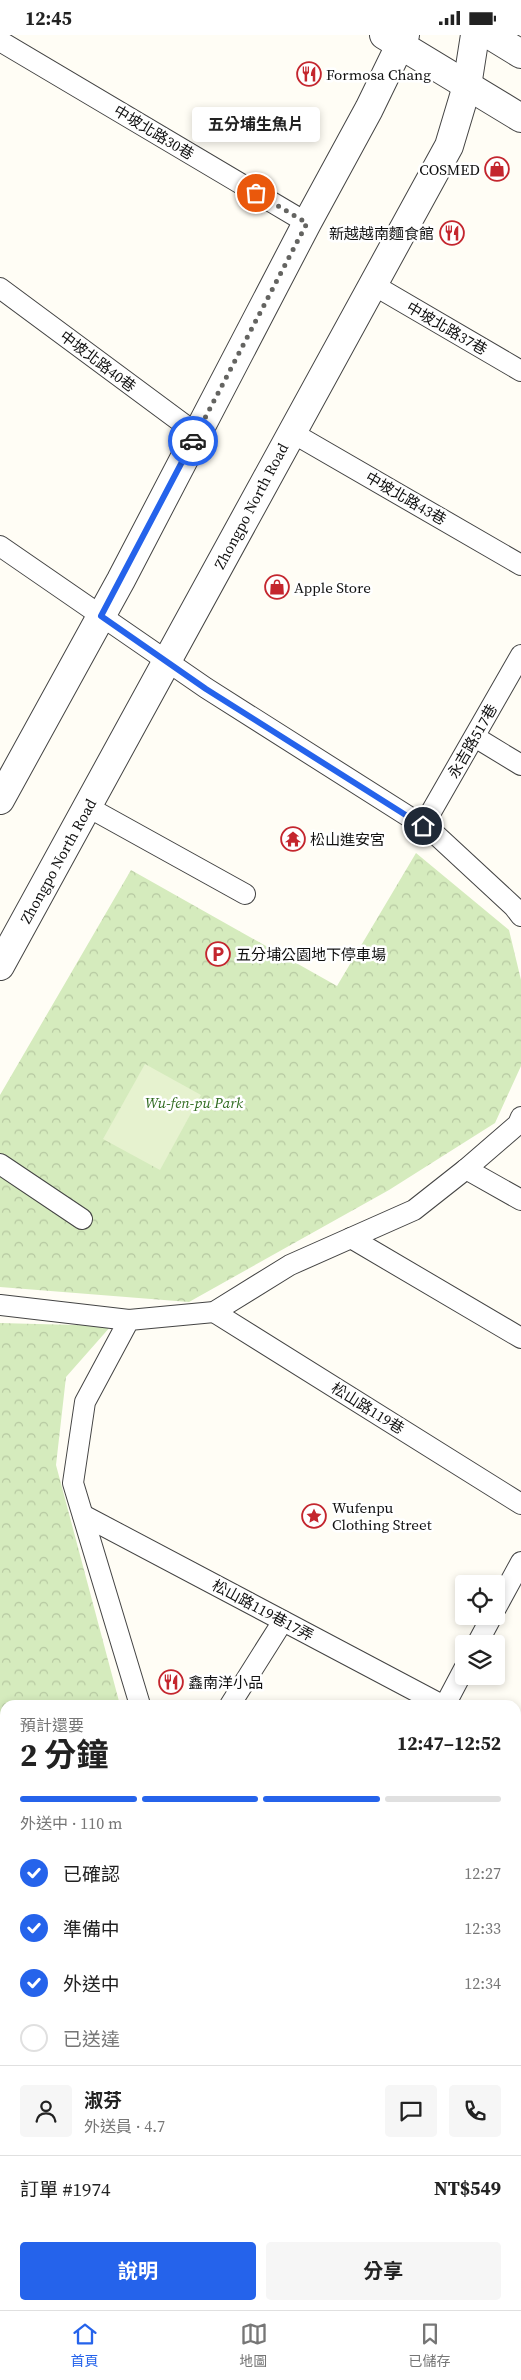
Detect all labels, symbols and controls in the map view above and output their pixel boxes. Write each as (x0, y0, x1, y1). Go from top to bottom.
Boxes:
text: 12:45 (25, 5, 72, 31)
restaurant icon: Formosa Chang (296, 61, 322, 87)
place label: Formosa Chang (326, 64, 431, 85)
street label: 中坡北路30巷 (110, 100, 198, 164)
callout: 五分埔生魚片 (192, 108, 320, 143)
text: 五分埔生魚片 (208, 113, 304, 135)
shop icon: COSMED (484, 156, 510, 182)
place label: COSMED (419, 159, 480, 180)
pin (235, 172, 277, 214)
icon: bag (242, 179, 270, 207)
restaurant icon: 新越越南麵食館 (439, 220, 465, 246)
place label: 新越越南麵食館 (329, 223, 434, 244)
street label: 中坡北路37巷 (403, 296, 491, 360)
street label: 中坡北路40巷 (56, 326, 140, 396)
courier (168, 416, 218, 466)
icon: car (179, 427, 207, 455)
street label: Zhongpo North Road (209, 439, 293, 573)
street label: 中坡北路43巷 (362, 466, 450, 530)
shop icon: Apple Store (264, 574, 290, 600)
place label: Apple Store (294, 577, 371, 598)
street label: 永吉路517巷 (442, 700, 502, 782)
street label: Zhongpo North Road (15, 794, 101, 927)
pin (402, 805, 444, 847)
icon: home (409, 812, 437, 840)
temple icon: 松山進安宮 (280, 826, 306, 852)
place label: 松山進安宮 (310, 829, 385, 850)
parking icon: 五分埔公園地下停車場 (205, 941, 231, 967)
place label: 五分埔公園地下停車場 (236, 944, 386, 965)
park label: Wu-fen-pu Park (145, 1092, 244, 1113)
street label: 松山路119巷 (327, 1377, 409, 1439)
place label: Wufenpu Clothing Street (332, 1497, 432, 1535)
place icon: Wufenpu Clothing Street (301, 1503, 327, 1529)
street label: 松山路119巷17弄 (208, 1574, 318, 1646)
map controls (455, 1575, 505, 1685)
button: locate (455, 1575, 505, 1625)
button: layers (455, 1635, 505, 1685)
restaurant icon: 鑫南洋小品 (158, 1669, 184, 1695)
place label: 鑫南洋小品 (188, 1672, 263, 1693)
text: 預計還要 (20, 1714, 84, 1736)
text: 12:47–12:52 (397, 1730, 501, 1756)
text: 2 分鐘 (20, 1733, 108, 1777)
text: 外送中 · 110 m (20, 1812, 122, 1834)
icon: check (20, 1859, 48, 1887)
text: 已確認 (63, 1861, 120, 1887)
text: 12:27 (464, 1862, 501, 1884)
icon: check (20, 1914, 48, 1942)
text: 準備中 (63, 1916, 120, 1942)
text: 12:33 (464, 1917, 501, 1939)
icon: check (20, 1969, 48, 1997)
text: 外送中 (63, 1971, 120, 1997)
text: 12:34 (464, 1972, 501, 1994)
text: 已送達 (63, 2026, 120, 2052)
button: person (20, 2085, 72, 2137)
button: chat (385, 2085, 437, 2137)
button: phone (449, 2085, 501, 2137)
text: 淑芬 (84, 2087, 122, 2113)
text: 外送員 · 4.7 (84, 2115, 165, 2137)
text: NT$549 (434, 2175, 501, 2201)
text: 訂單 #1974 (20, 2176, 110, 2202)
button: 說明 (20, 2242, 256, 2300)
button: 分享 (266, 2242, 501, 2300)
tab: 首頁 (71, 2320, 99, 2371)
tab: 地圖 (240, 2320, 268, 2371)
tab: 已儲存 (409, 2320, 451, 2371)

